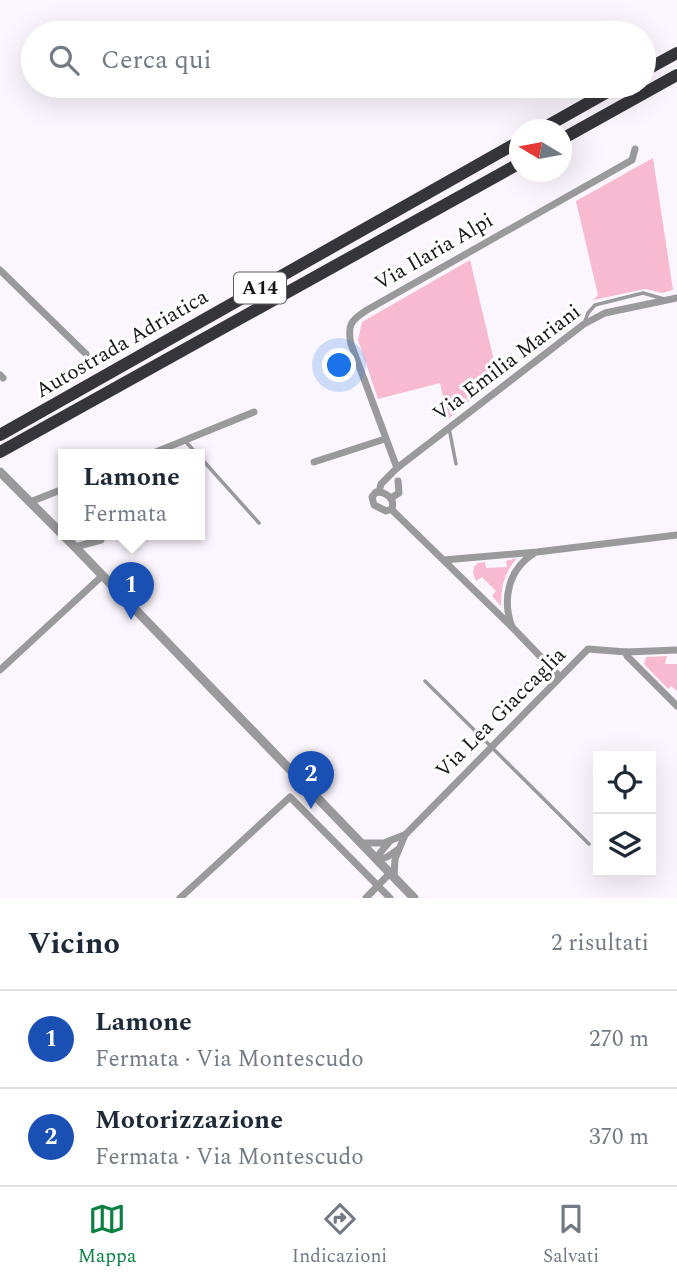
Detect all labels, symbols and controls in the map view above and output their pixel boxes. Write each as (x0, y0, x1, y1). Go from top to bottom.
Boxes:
search box (21, 21, 656, 98)
text: Cerca qui (101, 40, 212, 80)
icon: search (45, 41, 83, 79)
north arrow (509, 119, 572, 182)
street label: Via Ilaria Alpi (368, 205, 500, 299)
road number: A14 (234, 272, 286, 304)
street label: Autostrada Adriatica (30, 281, 215, 407)
street label: Via Emilia Mariani (426, 297, 588, 429)
your location (322, 348, 356, 382)
popup (58, 449, 205, 540)
text: Lamone (83, 457, 180, 497)
text: Fermata (83, 497, 167, 532)
pin: 1 (108, 562, 154, 620)
street label: Via Lea Giaccaglia (428, 640, 574, 786)
pin: 2 (288, 751, 334, 809)
map controls (593, 751, 656, 877)
button: locate (593, 751, 656, 814)
button: layers (593, 814, 656, 877)
text: Vicino (28, 921, 120, 967)
text: 2 risultati (551, 926, 649, 961)
text: Lamone (95, 1002, 192, 1042)
text: 1 (45, 1022, 57, 1057)
text: 270 m (589, 1022, 649, 1057)
text: Fermata · Via Montescudo (95, 1042, 364, 1077)
text: Motorizzazione (95, 1100, 283, 1140)
text: 2 (45, 1120, 57, 1155)
text: 370 m (589, 1120, 649, 1155)
text: Fermata · Via Montescudo (95, 1140, 364, 1175)
tab: Mappa (78, 1200, 136, 1271)
tab: Indicazioni (292, 1200, 387, 1271)
tab: Salvati (543, 1200, 599, 1271)

